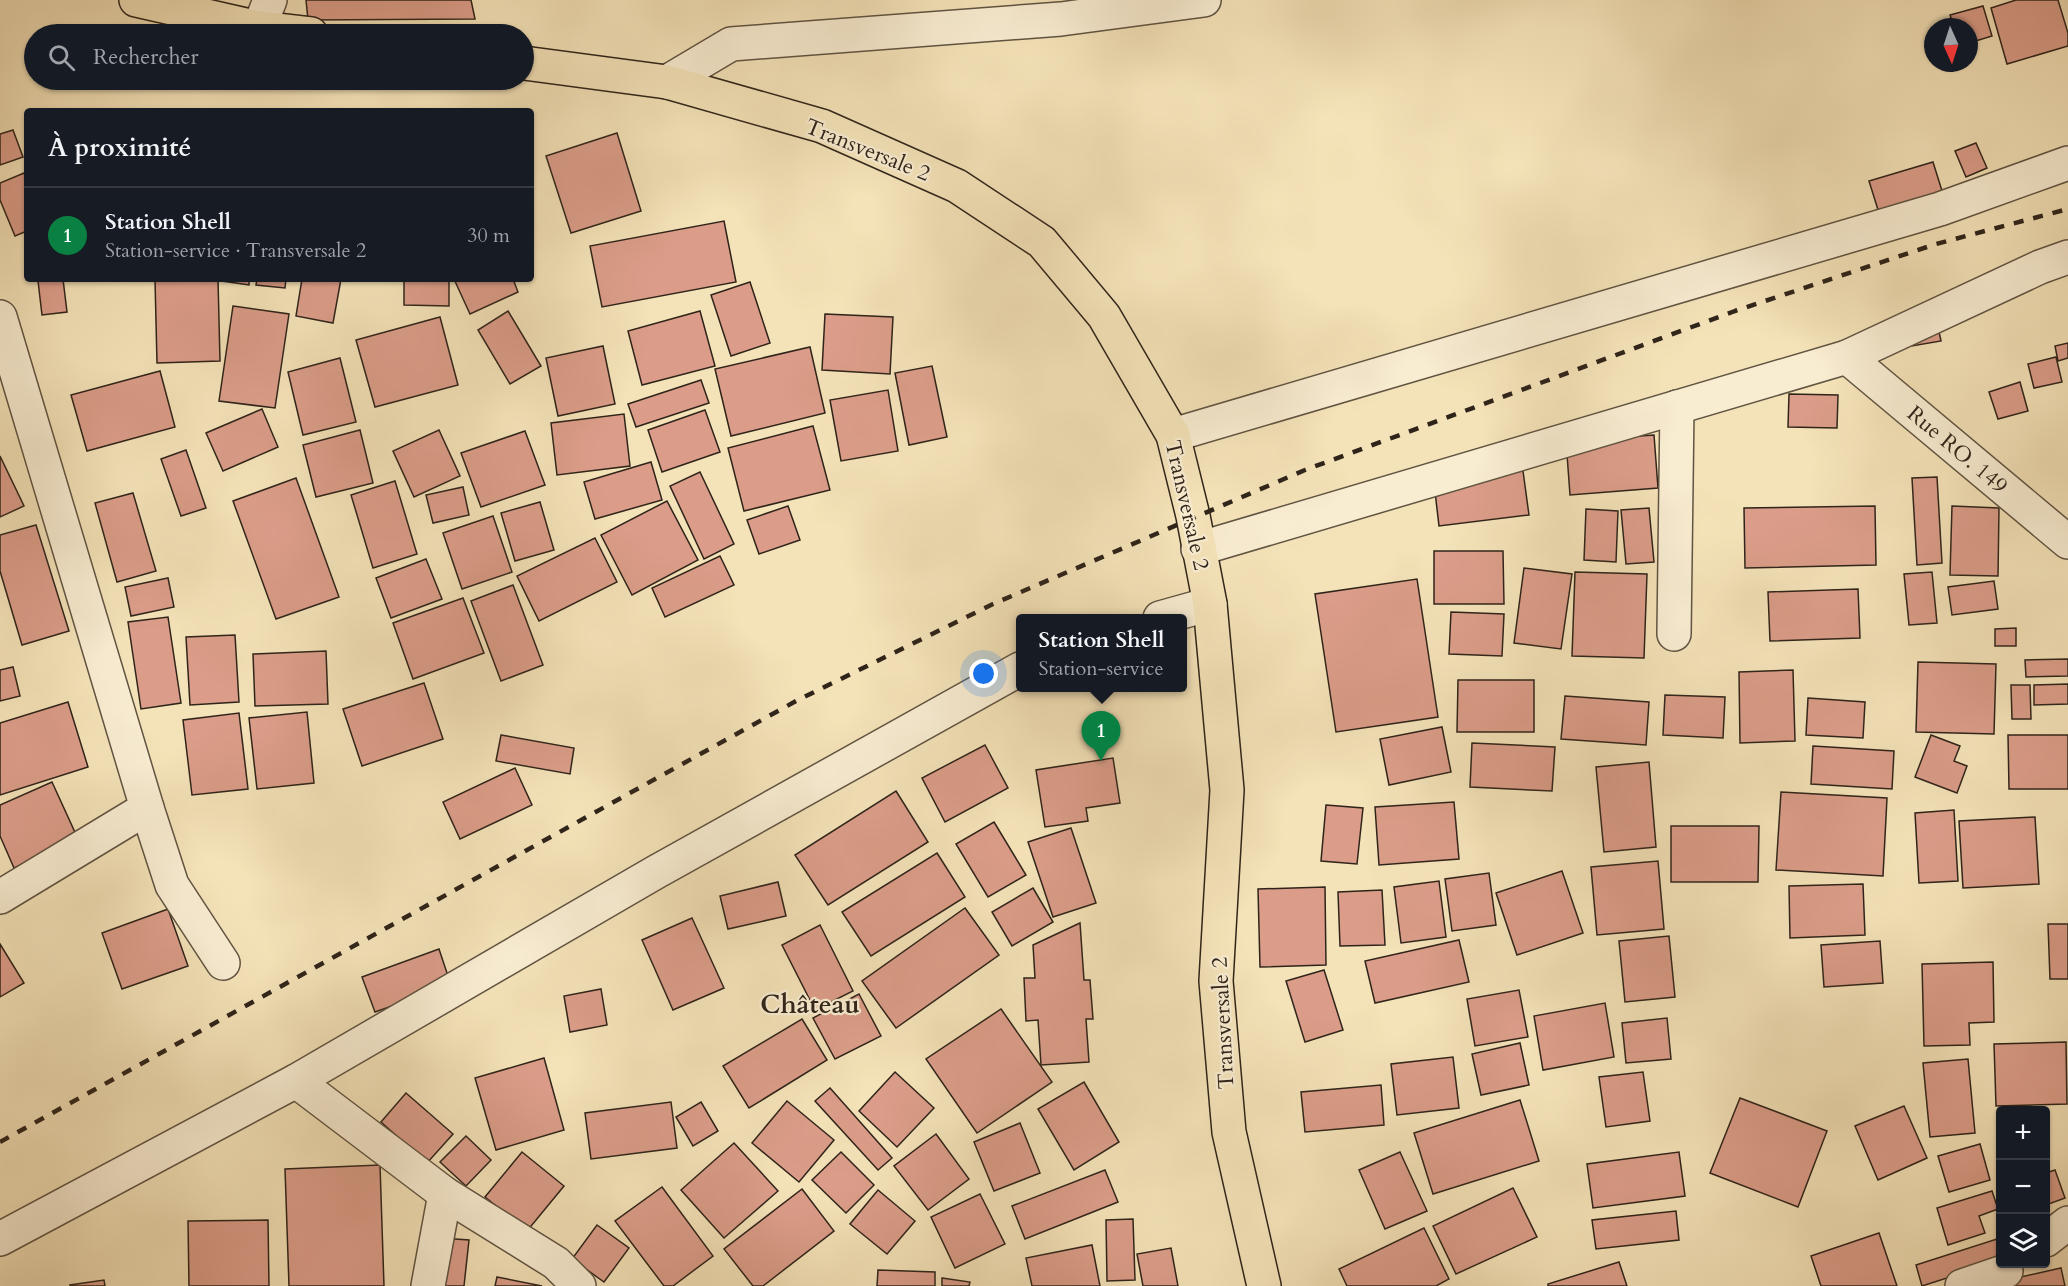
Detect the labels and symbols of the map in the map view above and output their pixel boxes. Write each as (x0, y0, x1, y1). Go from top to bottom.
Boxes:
north arrow (1924, 18, 1978, 72)
street label: Transversale 2 (801, 111, 935, 189)
street label: Rue RO. 149 (1901, 399, 2014, 501)
street label: Transversale 2 (1158, 437, 1217, 573)
your location (969, 659, 998, 688)
pin: 1 (1082, 712, 1120, 761)
street label: Transversale 2 (1205, 956, 1241, 1090)
district label: Château (760, 987, 860, 1022)

